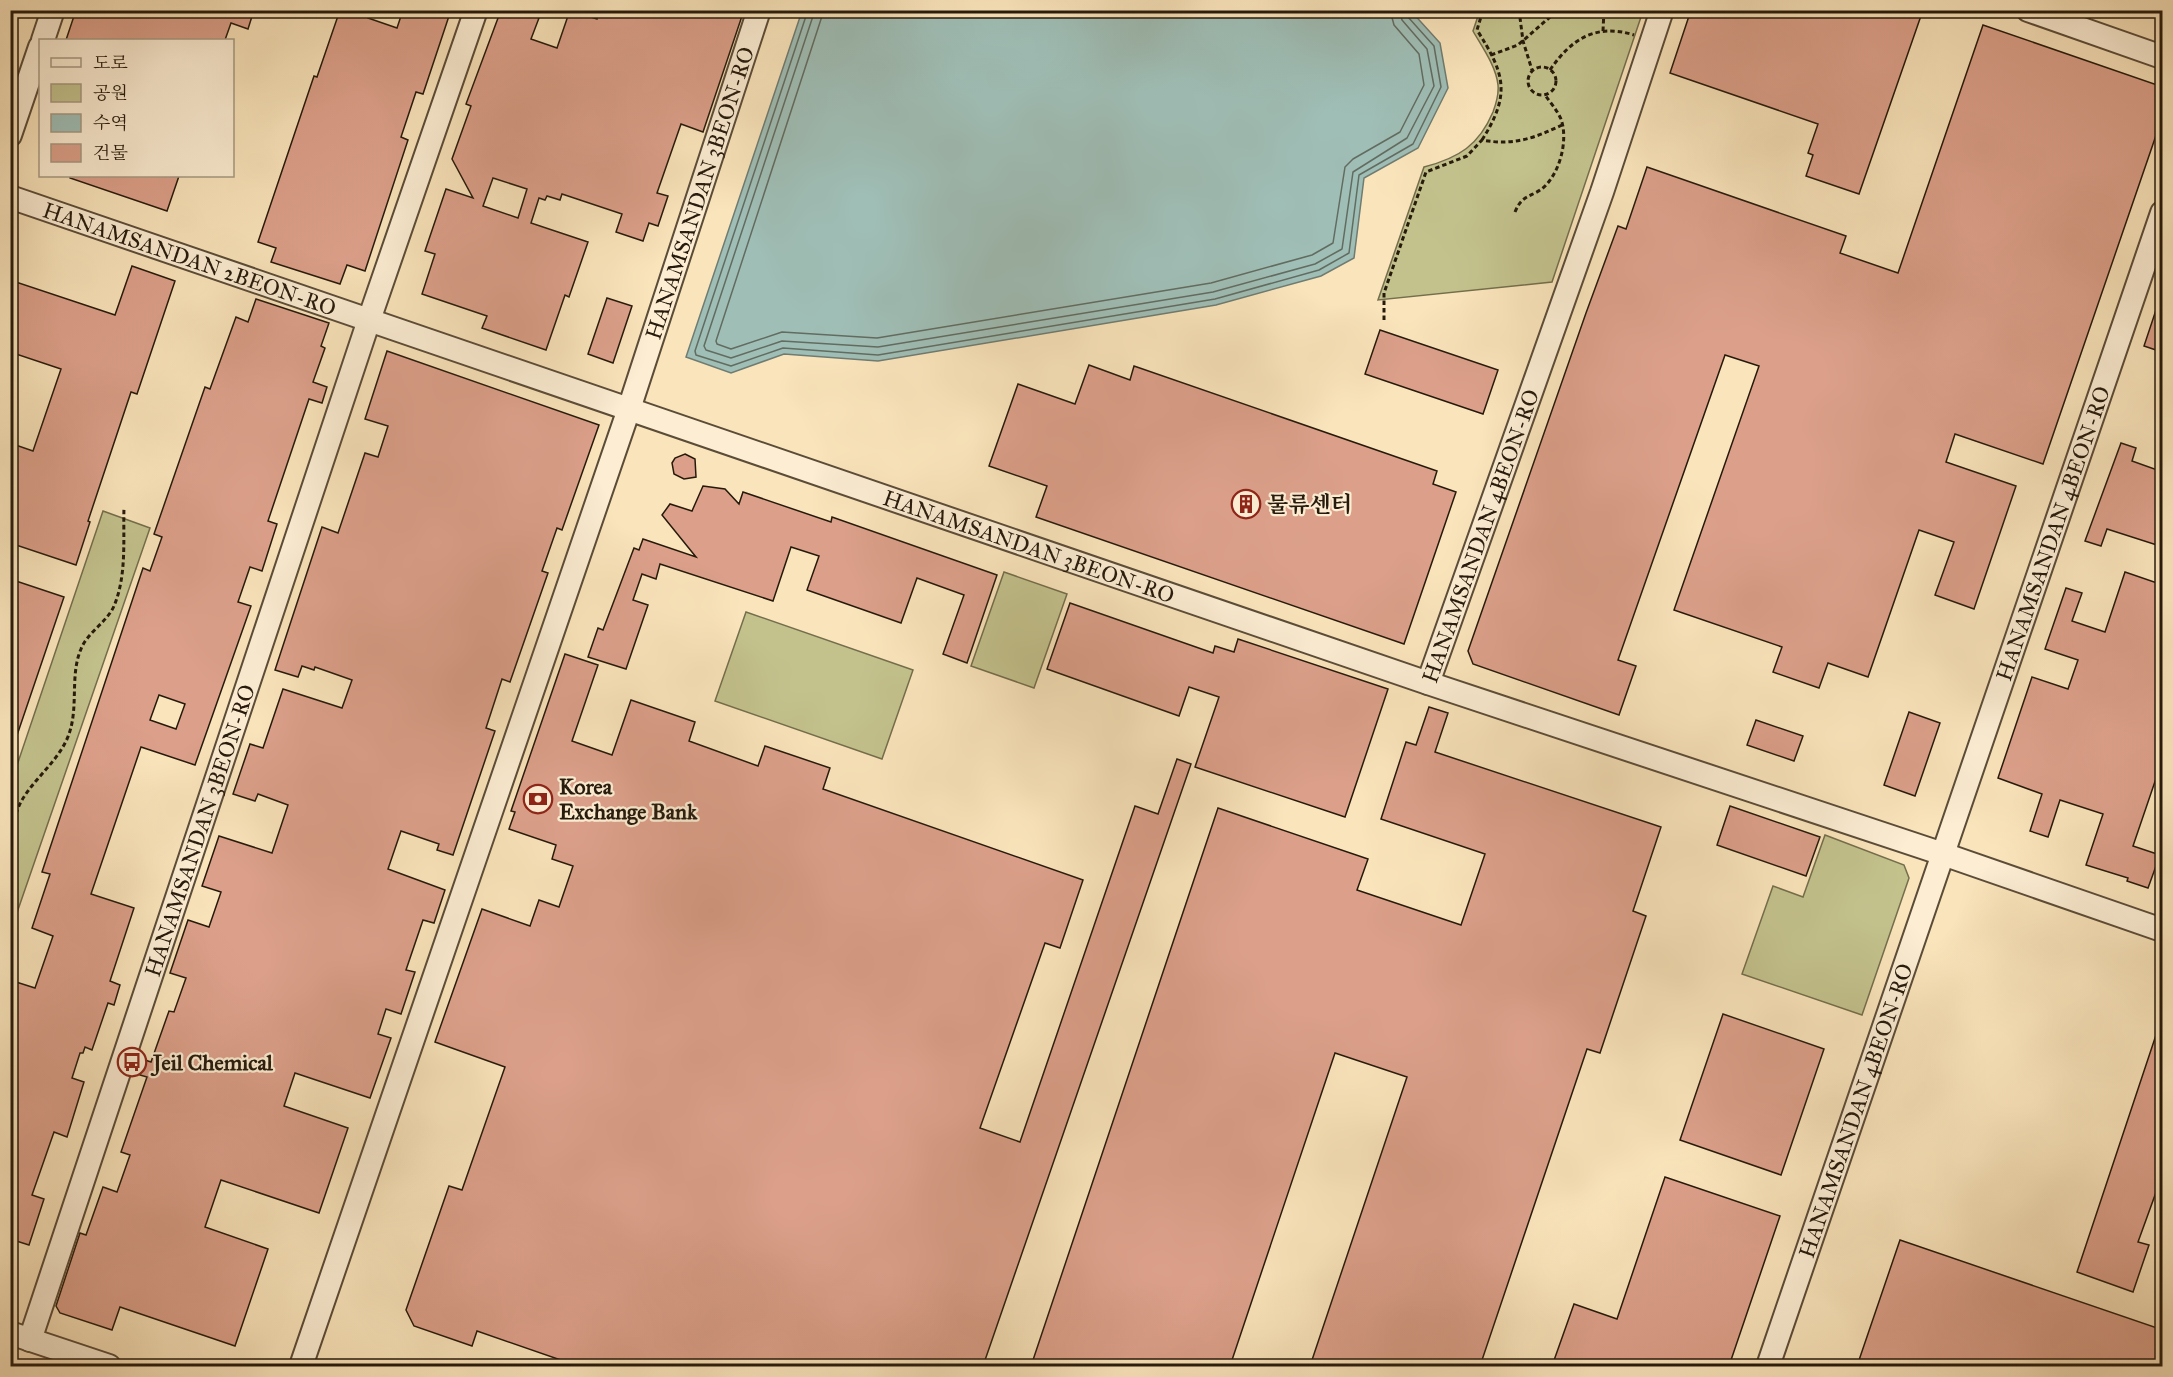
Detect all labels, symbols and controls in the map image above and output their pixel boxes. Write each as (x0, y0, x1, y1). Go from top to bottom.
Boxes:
legend (39, 39, 234, 177)
street label: HANAMSANDAN 3BEON-RO (639, 43, 760, 343)
text: 도로 (93, 52, 128, 74)
text: 공원 (93, 82, 128, 104)
text: 수역 (93, 112, 128, 134)
text: 건물 (93, 142, 128, 164)
street label: HANAMSANDAN 2BEON-RO (40, 196, 340, 321)
street label: HANAMSANDAN 4BEON-RO (1990, 382, 2115, 684)
street label: HANAMSANDAN 4BEON-RO (1416, 386, 1545, 686)
street label: HANAMSANDAN 3BEON-RO (880, 484, 1178, 609)
building icon: 물류센터 (1230, 488, 1262, 520)
place label: 물류센터 (1267, 491, 1352, 518)
street label: HANAMSANDAN 3BEON-RO (138, 681, 260, 980)
place label: Korea Exchange Bank (559, 773, 698, 825)
bank icon: Korea Exchange Bank (522, 783, 554, 815)
street label: HANAMSANDAN 4BEON-RO (1792, 960, 1918, 1261)
bus stop icon: Jeil Chemical (116, 1046, 148, 1078)
place label: Jeil Chemical (150, 1049, 274, 1077)

